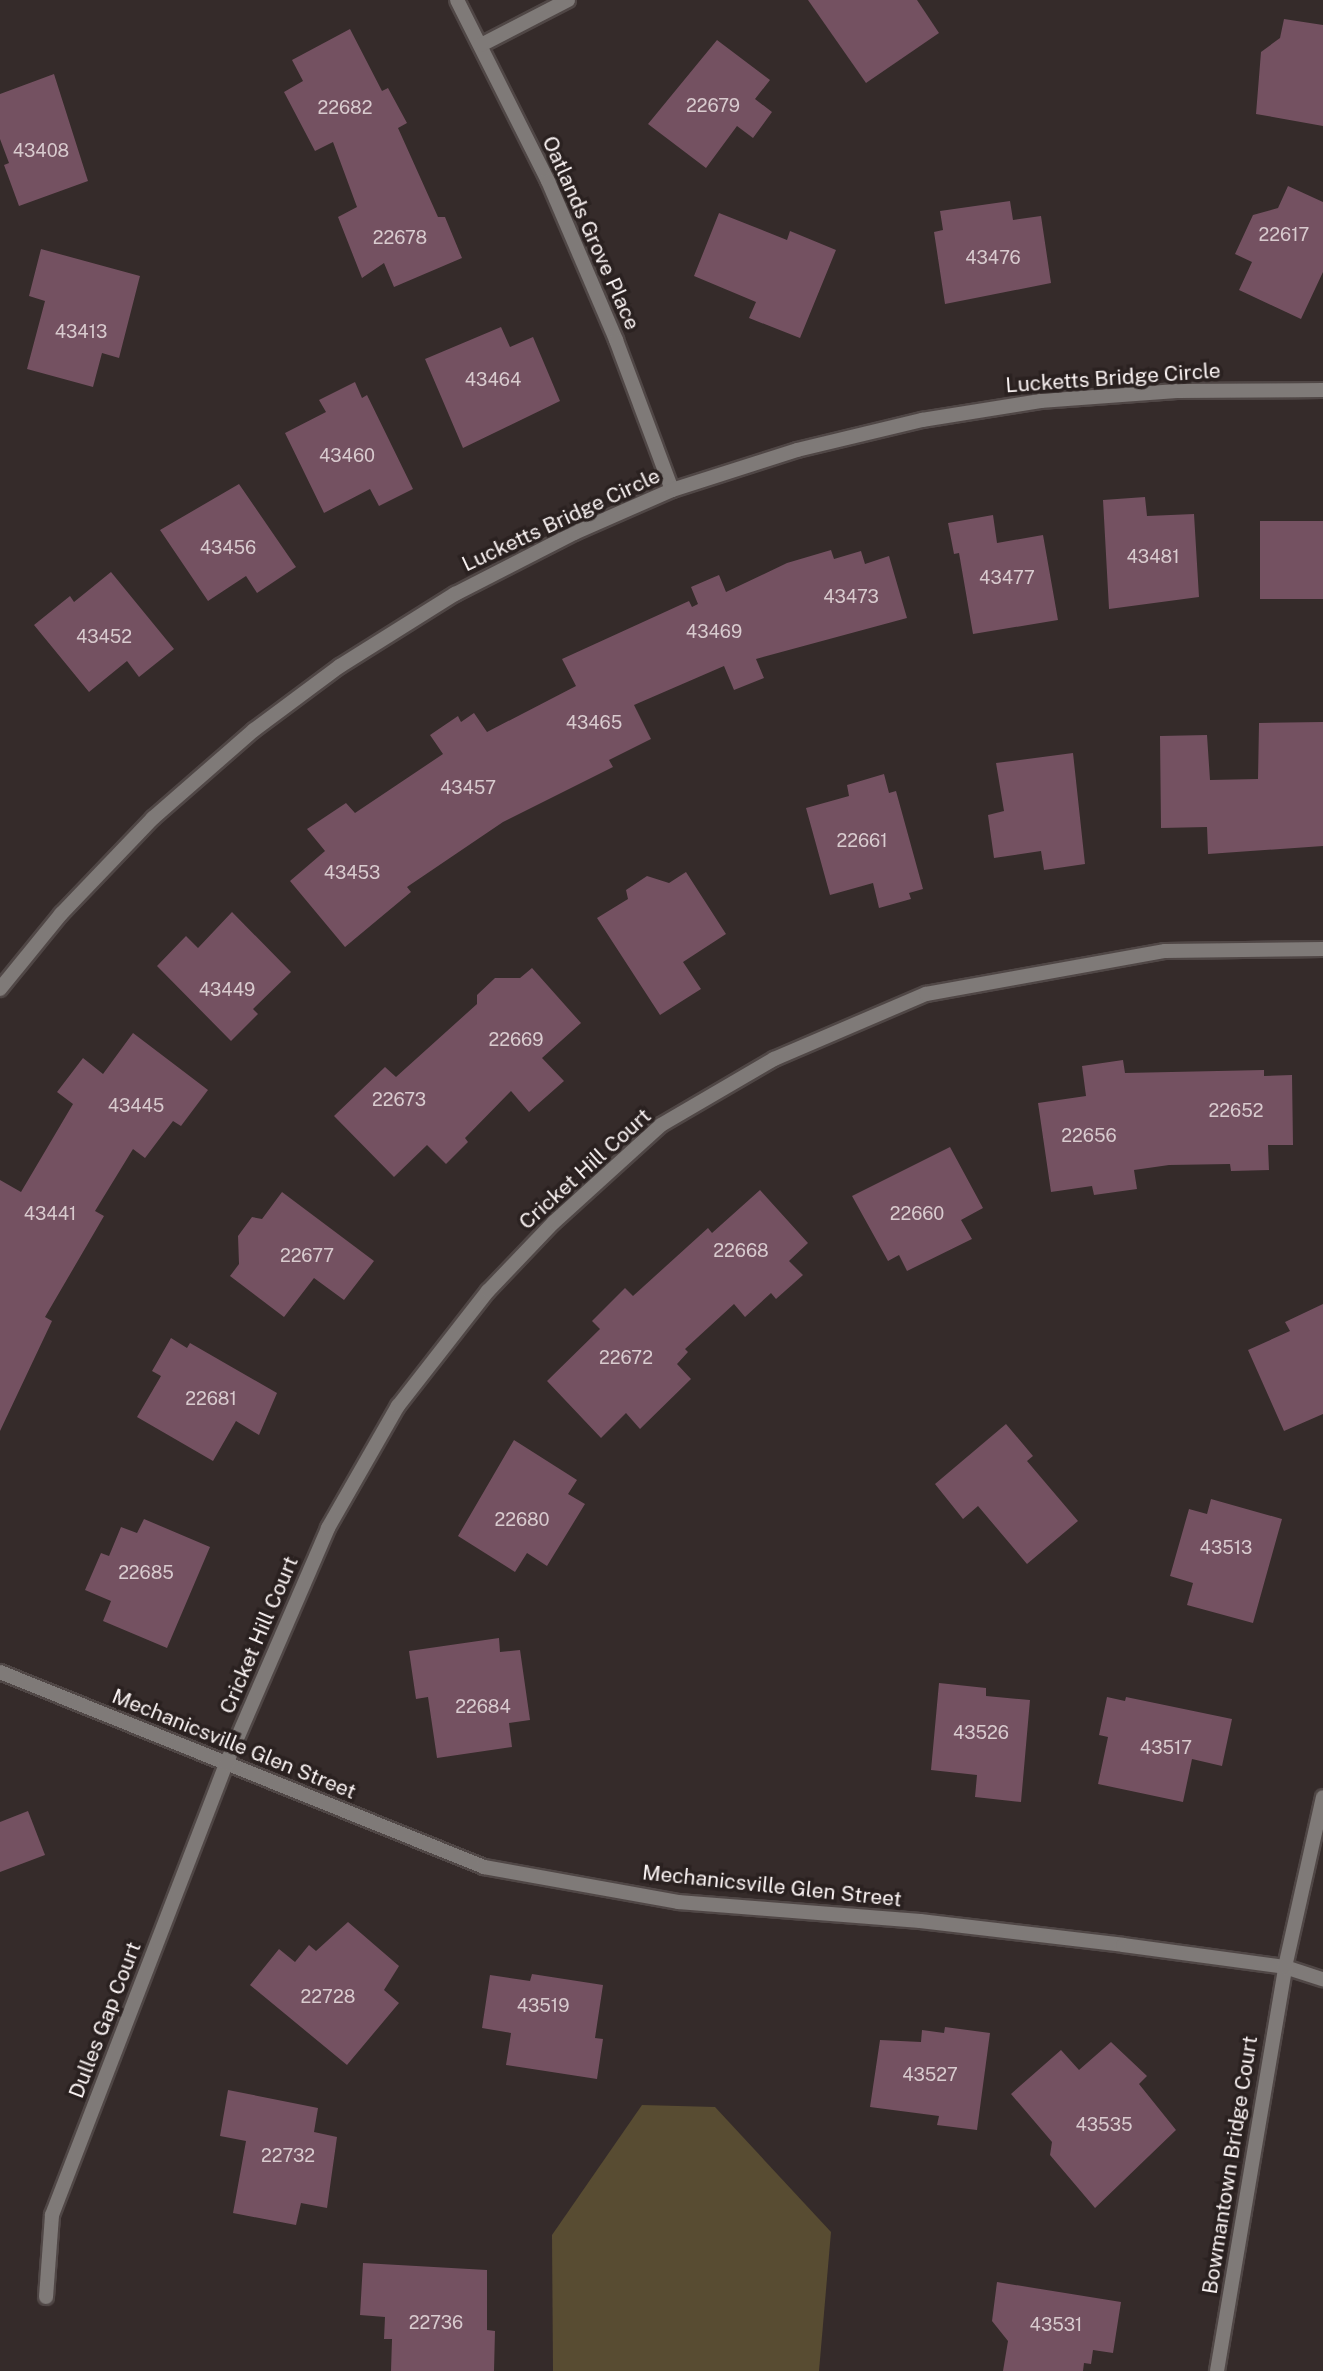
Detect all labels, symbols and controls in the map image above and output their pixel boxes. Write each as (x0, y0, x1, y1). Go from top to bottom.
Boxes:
house number: 22679 (686, 95, 740, 117)
house number: 22682 (318, 97, 372, 119)
street label: Oatlands Grove Place (537, 132, 645, 334)
house number: 43408 (13, 140, 69, 162)
house number: 22617 (1259, 224, 1309, 246)
house number: 22678 (373, 227, 427, 249)
house number: 43476 (965, 247, 1021, 269)
house number: 43413 (55, 321, 107, 343)
street label: Lucketts Bridge Circle (1004, 358, 1222, 398)
house number: 43464 (465, 369, 521, 391)
house number: 43460 (319, 445, 375, 467)
street label: Lucketts Bridge Circle (458, 463, 664, 577)
house number: 43456 (200, 537, 256, 559)
house number: 43481 (1127, 546, 1179, 568)
house number: 43477 (979, 567, 1035, 589)
house number: 43473 (823, 586, 879, 608)
house number: 43469 (686, 621, 742, 643)
house number: 43452 (76, 626, 132, 648)
house number: 43465 (566, 712, 622, 734)
house number: 43457 (440, 777, 496, 799)
house number: 22661 (836, 830, 888, 852)
house number: 43453 (324, 862, 380, 884)
house number: 43449 (199, 979, 255, 1001)
house number: 22669 (489, 1029, 543, 1051)
house number: 22673 (372, 1089, 426, 1111)
house number: 43445 (108, 1095, 164, 1117)
house number: 22652 (1209, 1100, 1263, 1122)
street label: Cricket Hill Court (514, 1103, 656, 1235)
house number: 22656 (1061, 1125, 1117, 1147)
house number: 43441 (24, 1203, 76, 1225)
house number: 22660 (890, 1203, 944, 1225)
house number: 22668 (713, 1240, 769, 1262)
house number: 22677 (280, 1245, 334, 1267)
house number: 22672 (599, 1347, 653, 1369)
house number: 22681 (185, 1388, 237, 1410)
house number: 22680 (494, 1509, 550, 1531)
house number: 43513 (1200, 1537, 1252, 1559)
street label: Cricket Hill Court (214, 1552, 304, 1718)
house number: 22685 (118, 1562, 174, 1584)
street label: Mechanicsville Glen Street (108, 1683, 360, 1805)
house number: 22684 (455, 1696, 511, 1718)
house number: 43526 (953, 1722, 1009, 1744)
house number: 43517 (1140, 1737, 1192, 1759)
street label: Mechanicsville Glen Street (641, 1860, 903, 1912)
street label: Dulles Gap Court (64, 1938, 146, 2102)
house number: 22728 (301, 1986, 355, 2008)
house number: 43519 (517, 1995, 569, 2017)
street label: Bowmantown Bridge Court (1197, 2034, 1263, 2296)
house number: 43527 (902, 2064, 958, 2086)
house number: 43535 (1075, 2114, 1133, 2136)
house number: 22732 (261, 2145, 315, 2167)
house number: 22736 (409, 2312, 463, 2334)
house number: 43531 (1030, 2314, 1082, 2336)

